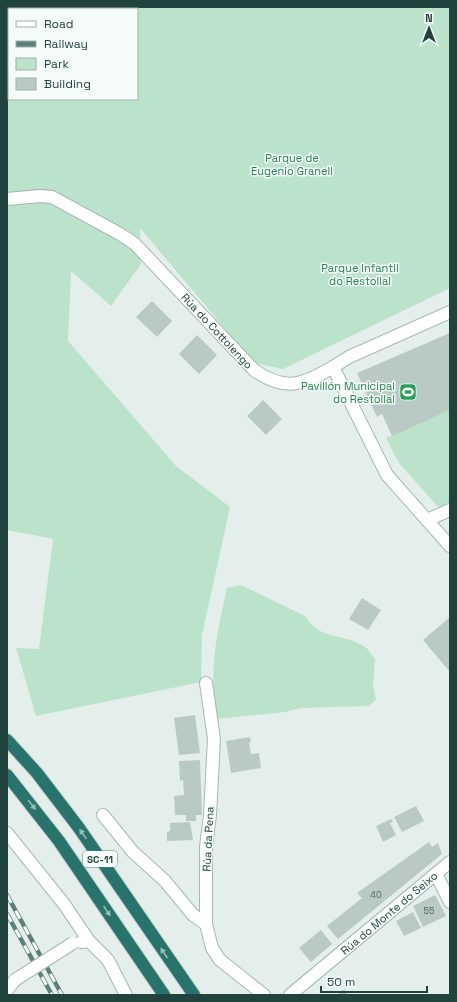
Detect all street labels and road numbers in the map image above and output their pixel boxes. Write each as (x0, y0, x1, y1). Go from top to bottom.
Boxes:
street label: Rúa do Cottolengo (178, 290, 256, 372)
street label: Rúa da Pena (199, 805, 217, 872)
road number: SC-11 (83, 851, 117, 867)
street label: Rúa do Monte do Seixo (338, 868, 440, 958)

